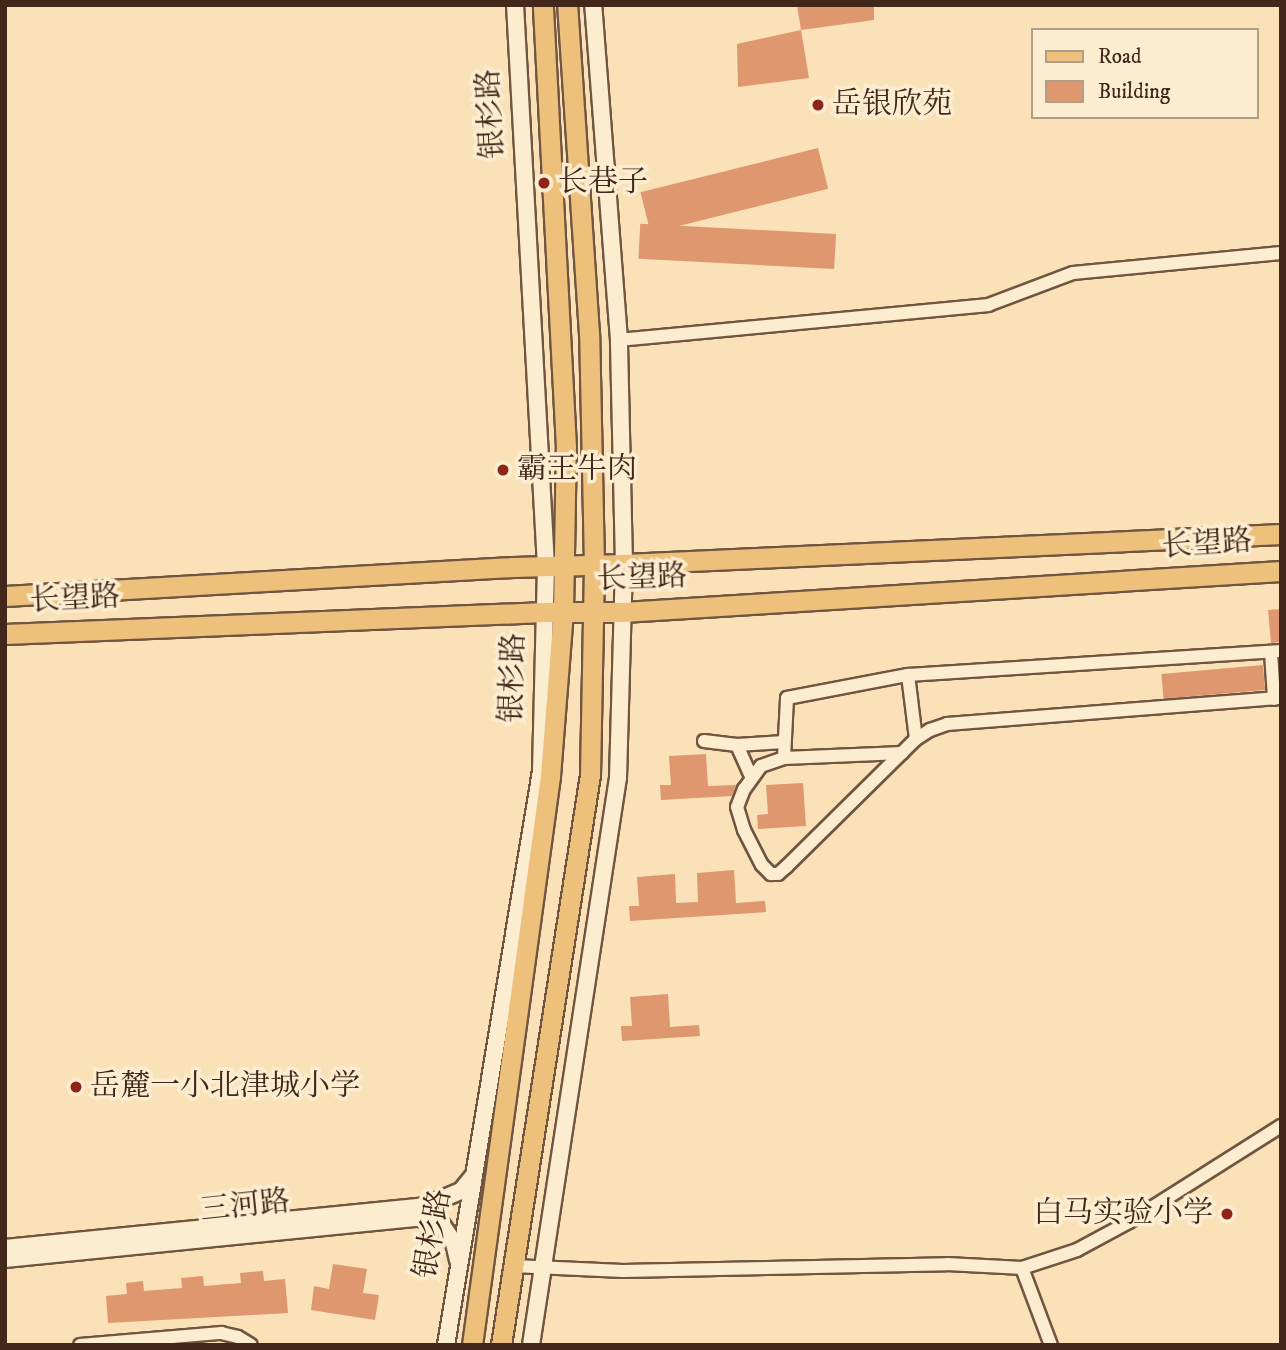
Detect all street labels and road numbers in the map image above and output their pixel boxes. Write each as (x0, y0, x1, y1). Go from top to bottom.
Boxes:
street label: 银杉路 (472, 68, 512, 160)
street label: 长望路 (1161, 524, 1253, 566)
street label: 长望路 (596, 559, 688, 599)
street label: 长望路 (29, 580, 121, 620)
street label: 银杉路 (494, 632, 534, 724)
street label: 三河路 (198, 1184, 292, 1230)
street label: 银杉路 (408, 1187, 460, 1281)

